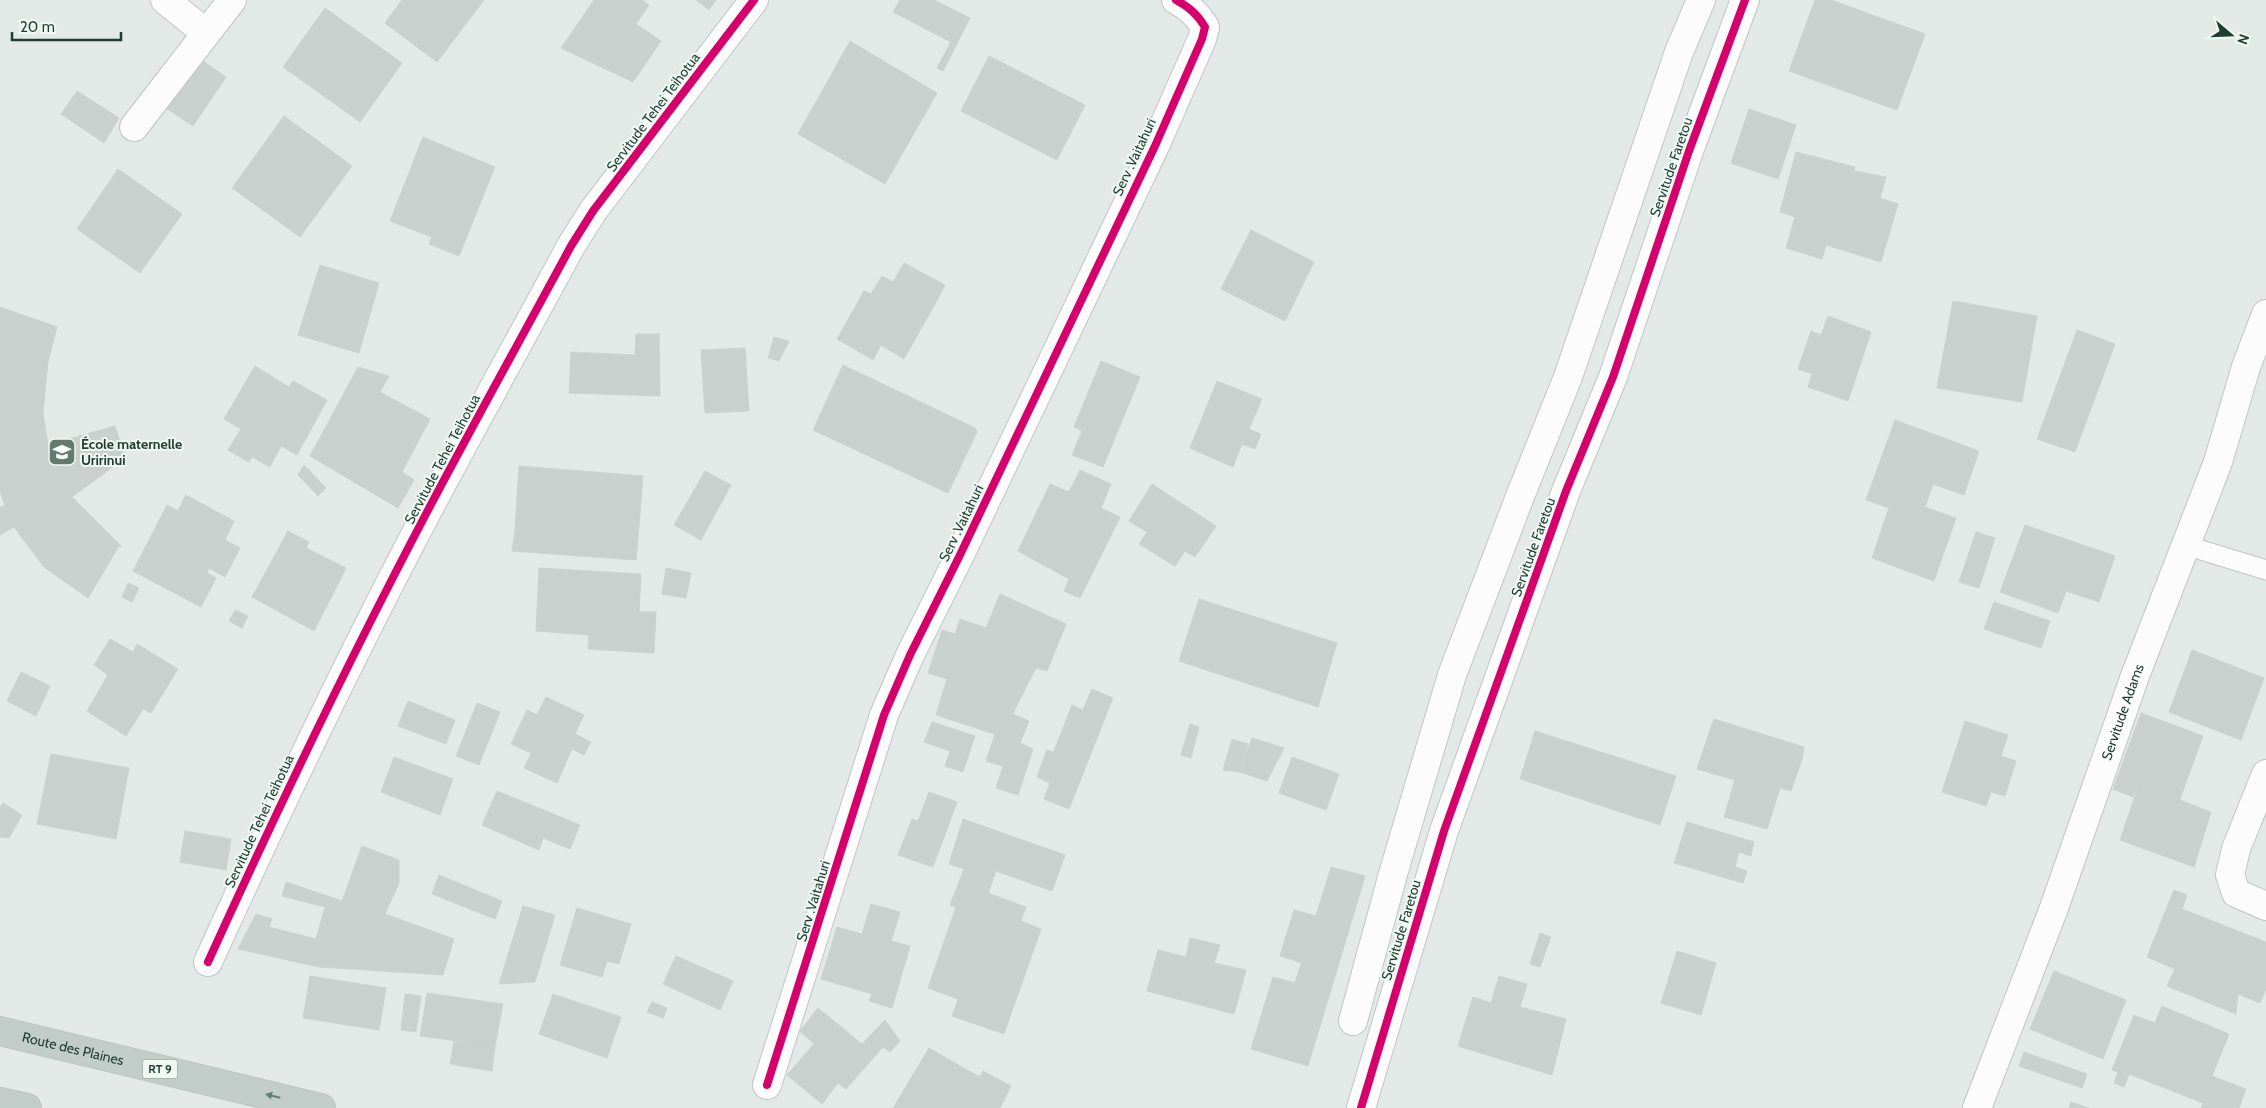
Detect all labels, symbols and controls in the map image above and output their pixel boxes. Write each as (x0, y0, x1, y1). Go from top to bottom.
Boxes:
scale bar (12, 10, 121, 42)
north arrow (2206, 10, 2256, 60)
text: 20 m (20, 18, 55, 36)
text: N (2233, 32, 2253, 47)
street label: Servitude Tehei Teihotua (602, 49, 704, 175)
street label: Serv .Vaitahuri (1108, 115, 1160, 199)
street label: Servitude Faretou (1646, 115, 1696, 219)
street label: Servitude Tehei Teihotua (400, 391, 484, 527)
place label: École maternelle Uririnui (81, 435, 182, 469)
school or university icon: École maternelle Uririnui (47, 437, 77, 467)
street label: Serv .Vaitahuri (935, 481, 987, 564)
street label: Servitude Faretou (1507, 495, 1559, 599)
street label: Servitude Adams (2097, 661, 2148, 763)
street label: Servitude Tehei Teihotua (220, 751, 298, 890)
street label: Serv .Vaitahuri (792, 858, 834, 944)
street label: Servitude Faretou (1377, 878, 1425, 982)
street label: Route des Plaines (20, 1028, 126, 1069)
road number: RT 9 (142, 1060, 178, 1078)
one-way arrow (266, 1092, 281, 1100)

